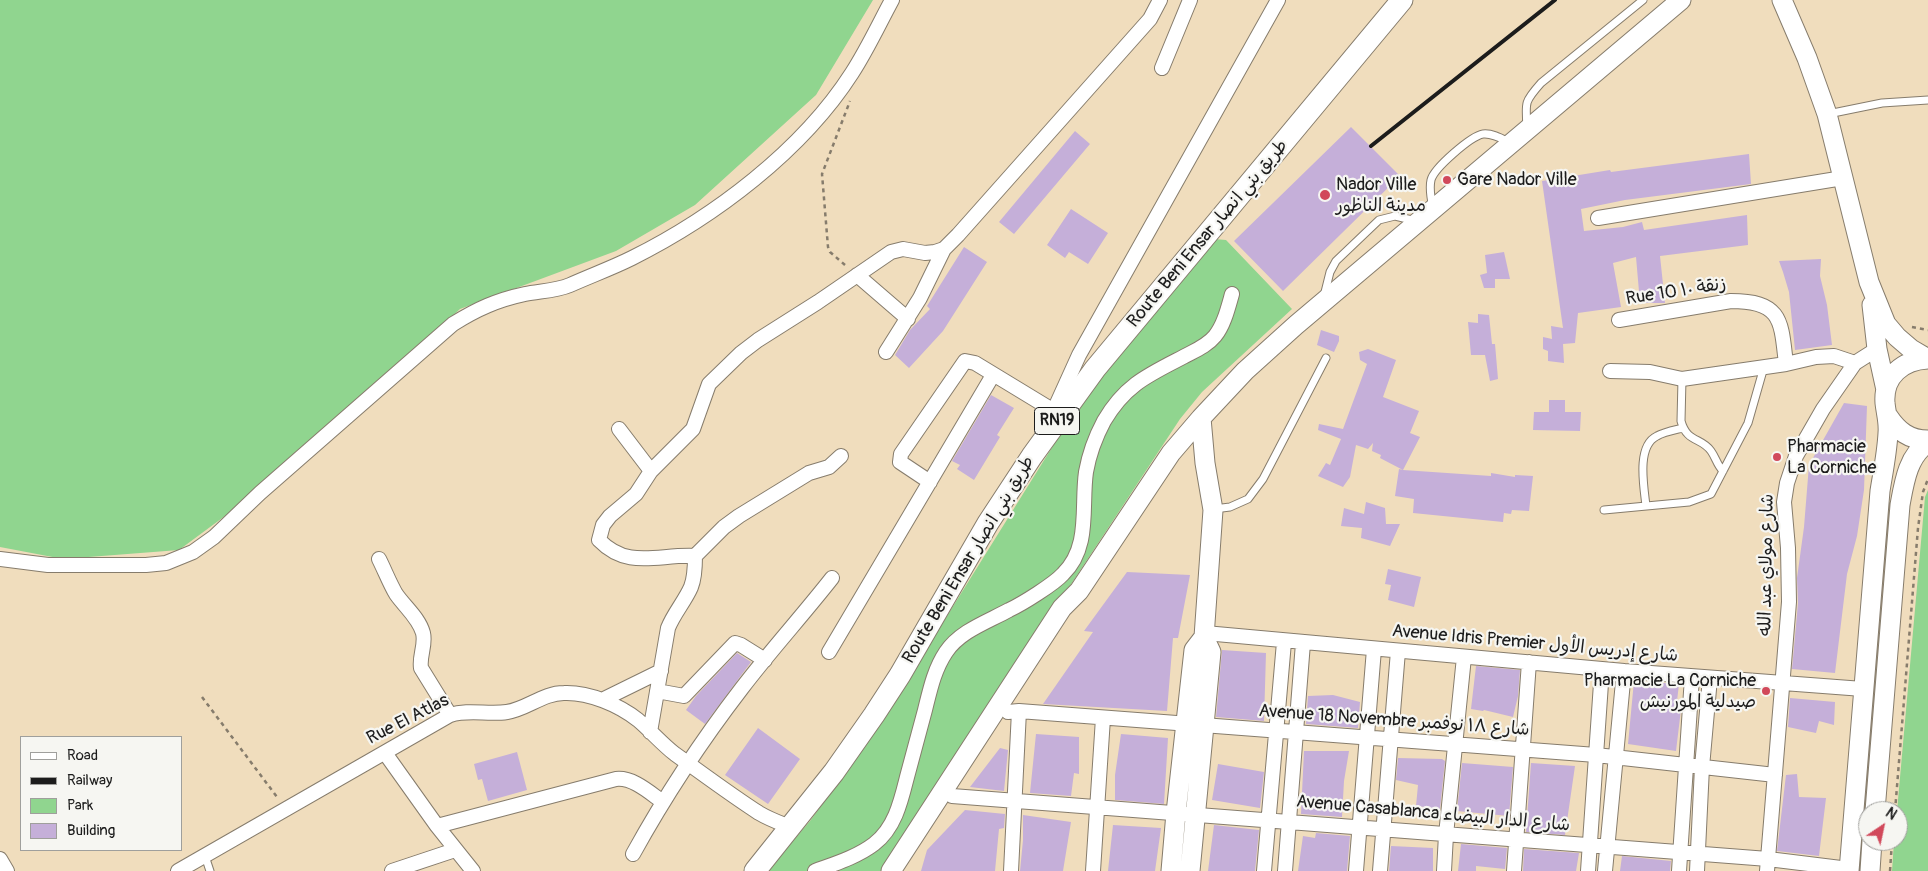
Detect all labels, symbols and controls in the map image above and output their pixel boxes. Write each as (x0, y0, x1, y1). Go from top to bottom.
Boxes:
street label: Route Beni Ensar طريق بني انصار (1123, 136, 1293, 332)
place label: Gare Nador Ville (1457, 169, 1577, 191)
place label: Nador Ville مدينة الناظور (1336, 174, 1426, 216)
marker: Gare Nador Ville (1441, 174, 1453, 186)
marker: Nador Ville مدينة الناظور (1318, 188, 1332, 202)
street label: Rue 10 زنقة ١٠ (1624, 273, 1728, 311)
road number: RN19 (1034, 408, 1080, 434)
place label: Pharmacie La Corniche (1787, 436, 1876, 478)
marker: Pharmacie La Corniche (1771, 451, 1783, 463)
street label: Route Beni Ensar طريق بني انصار (898, 452, 1040, 668)
street label: شارع مولاي عبد الله (1755, 494, 1779, 636)
street label: Avenue Idris Premier شارع إدريس الأول (1391, 621, 1679, 667)
place label: Pharmacie La Corniche صيدلية المورنيش (1584, 670, 1756, 712)
marker: Pharmacie La Corniche صيدلية المورنيش (1760, 685, 1772, 697)
street label: Rue El Atlas (363, 690, 453, 750)
street label: Avenue 18 Novembre شارع ١٨ نوفمبر (1258, 701, 1530, 741)
legend (20, 736, 182, 851)
text: Road (67, 746, 98, 765)
text: Railway (67, 771, 112, 790)
street label: Avenue Casablanca شارع الدار البيضاء (1295, 791, 1571, 837)
text: Park (67, 796, 93, 815)
north arrow (1858, 801, 1908, 851)
text: N (1882, 804, 1900, 824)
text: Building (67, 821, 115, 840)

